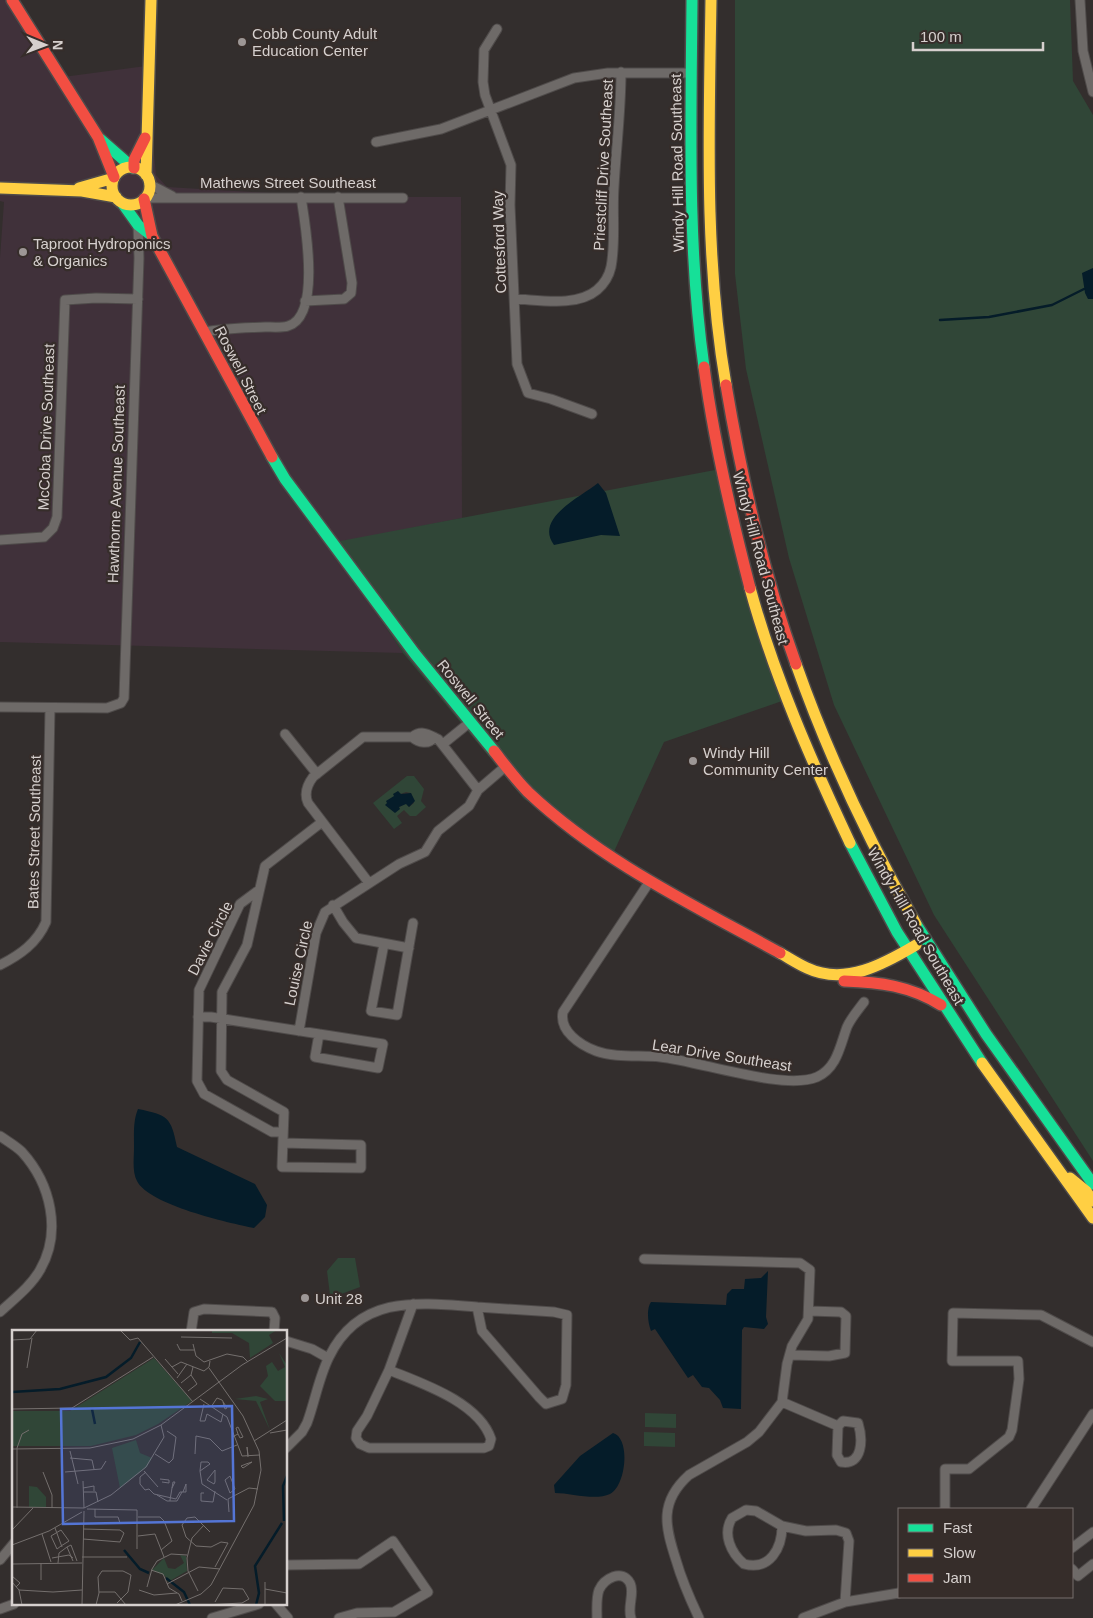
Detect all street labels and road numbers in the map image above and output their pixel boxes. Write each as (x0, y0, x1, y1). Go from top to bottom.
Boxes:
street label: Windy Hill Road Southeast (667, 73, 687, 252)
street label: Priestcliff Drive Southeast (590, 78, 616, 251)
street label: Mathews Street Southeast (200, 174, 377, 191)
street label: Cottesford Way (489, 190, 509, 294)
street label: Roswell Street (211, 323, 271, 418)
street label: McCoba Drive Southeast (35, 343, 57, 511)
street label: Hawthorne Avenue Southeast (104, 384, 128, 583)
street label: Windy Hill Road Southeast (730, 470, 793, 647)
street label: Roswell Street (434, 656, 509, 743)
street label: Bates Street Southeast (24, 754, 44, 909)
street label: Windy Hill Road Southeast (864, 844, 968, 1008)
street label: Davie Circle (184, 898, 236, 978)
street label: Louise Circle (281, 919, 315, 1007)
street label: Lear Drive Southeast (651, 1036, 794, 1075)

